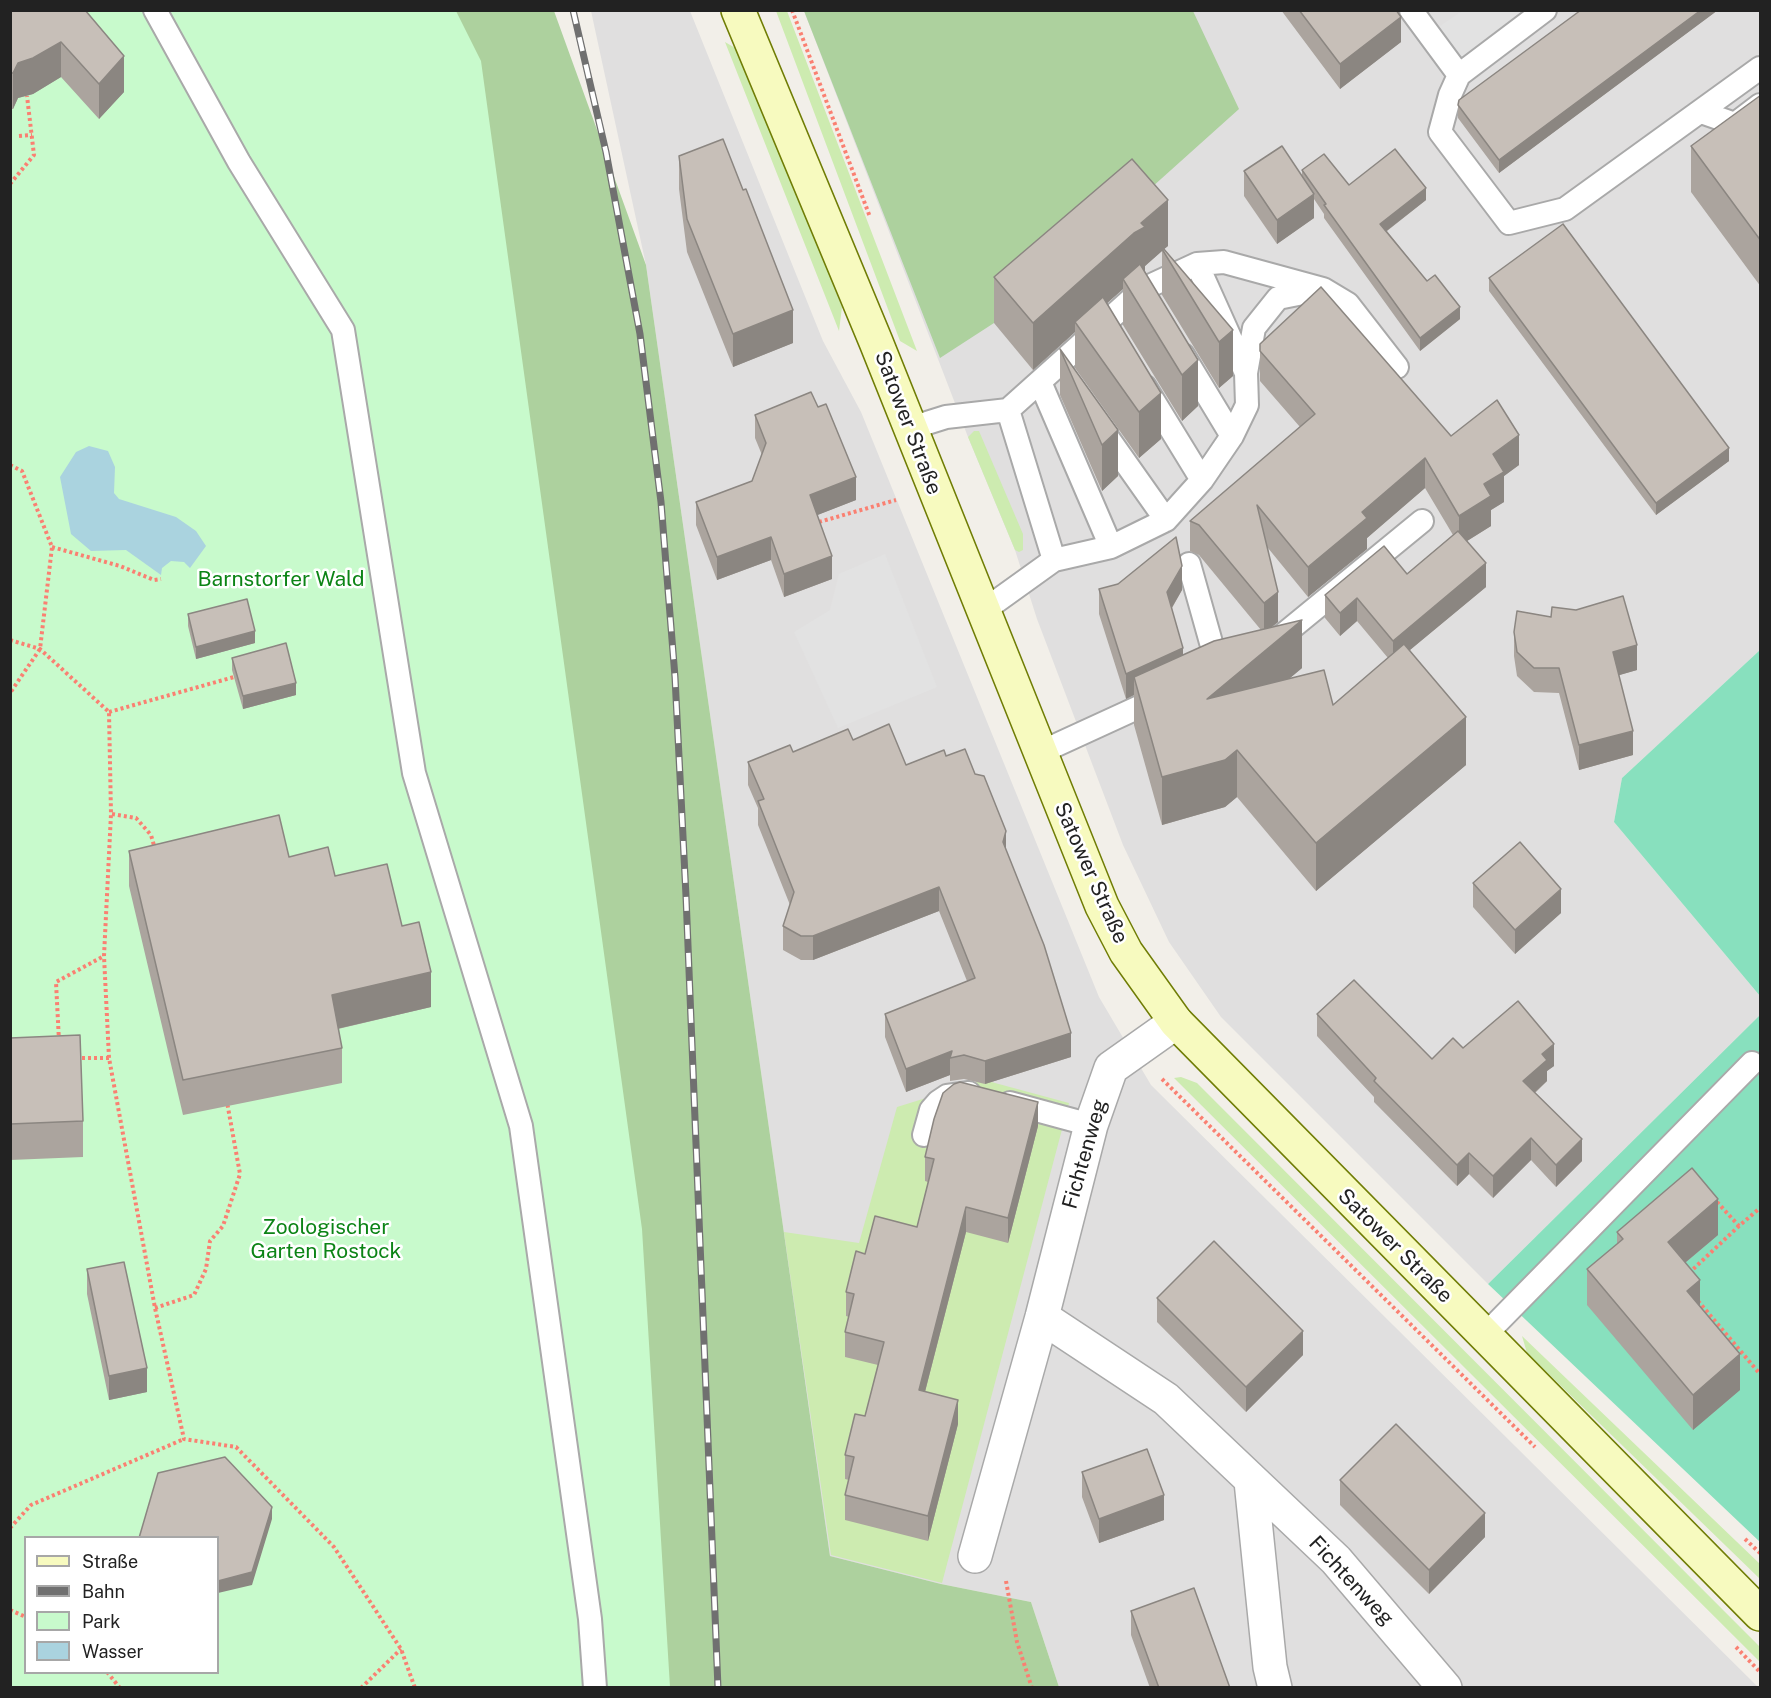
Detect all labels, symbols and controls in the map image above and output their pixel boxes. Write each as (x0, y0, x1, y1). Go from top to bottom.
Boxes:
street label: Satower Straße (869, 348, 947, 498)
park label: Barnstorfer Wald (198, 567, 364, 593)
street label: Satower Straße (1049, 799, 1133, 947)
street label: Fichtenweg (1057, 1096, 1113, 1212)
street label: Satower Straße (1332, 1183, 1458, 1309)
park label: Zoologischer Garten Rostock (251, 1215, 401, 1265)
street label: Fichtenweg (1303, 1531, 1399, 1631)
legend (24, 1536, 219, 1674)
text: Straße (82, 1551, 138, 1572)
text: Bahn (82, 1581, 125, 1602)
text: Park (82, 1611, 120, 1632)
text: Wasser (82, 1641, 144, 1662)

